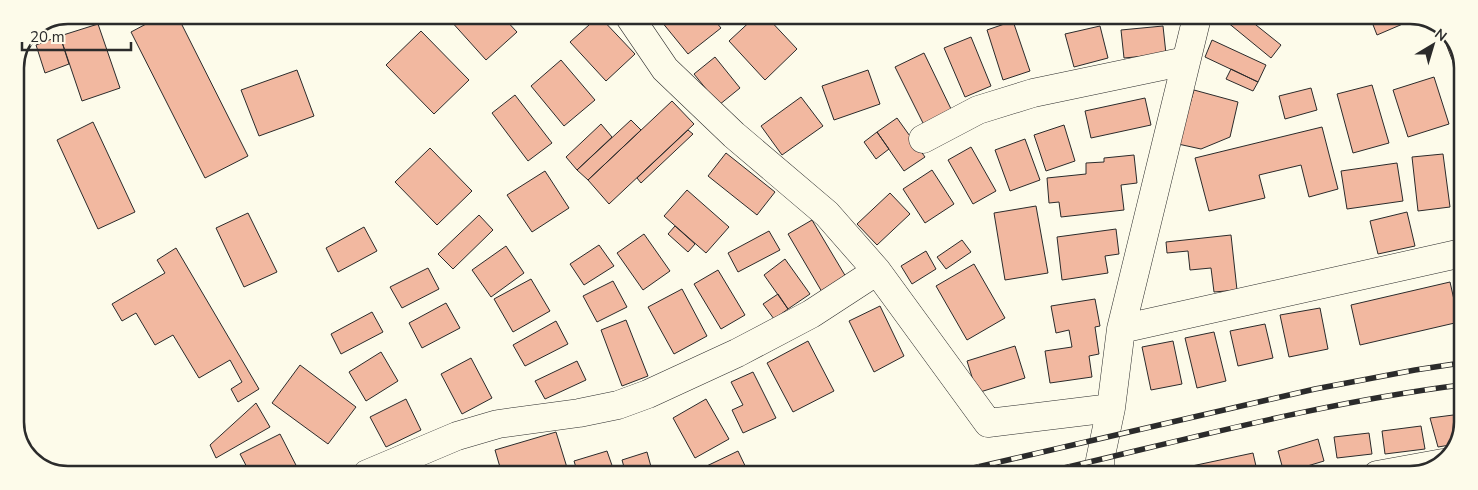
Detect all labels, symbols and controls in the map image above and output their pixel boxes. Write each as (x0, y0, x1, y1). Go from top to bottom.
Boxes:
scale bar (22, 20, 131, 52)
north arrow (1408, 20, 1458, 70)
text: N (1431, 24, 1451, 46)
text: 20 m (30, 27, 65, 47)

